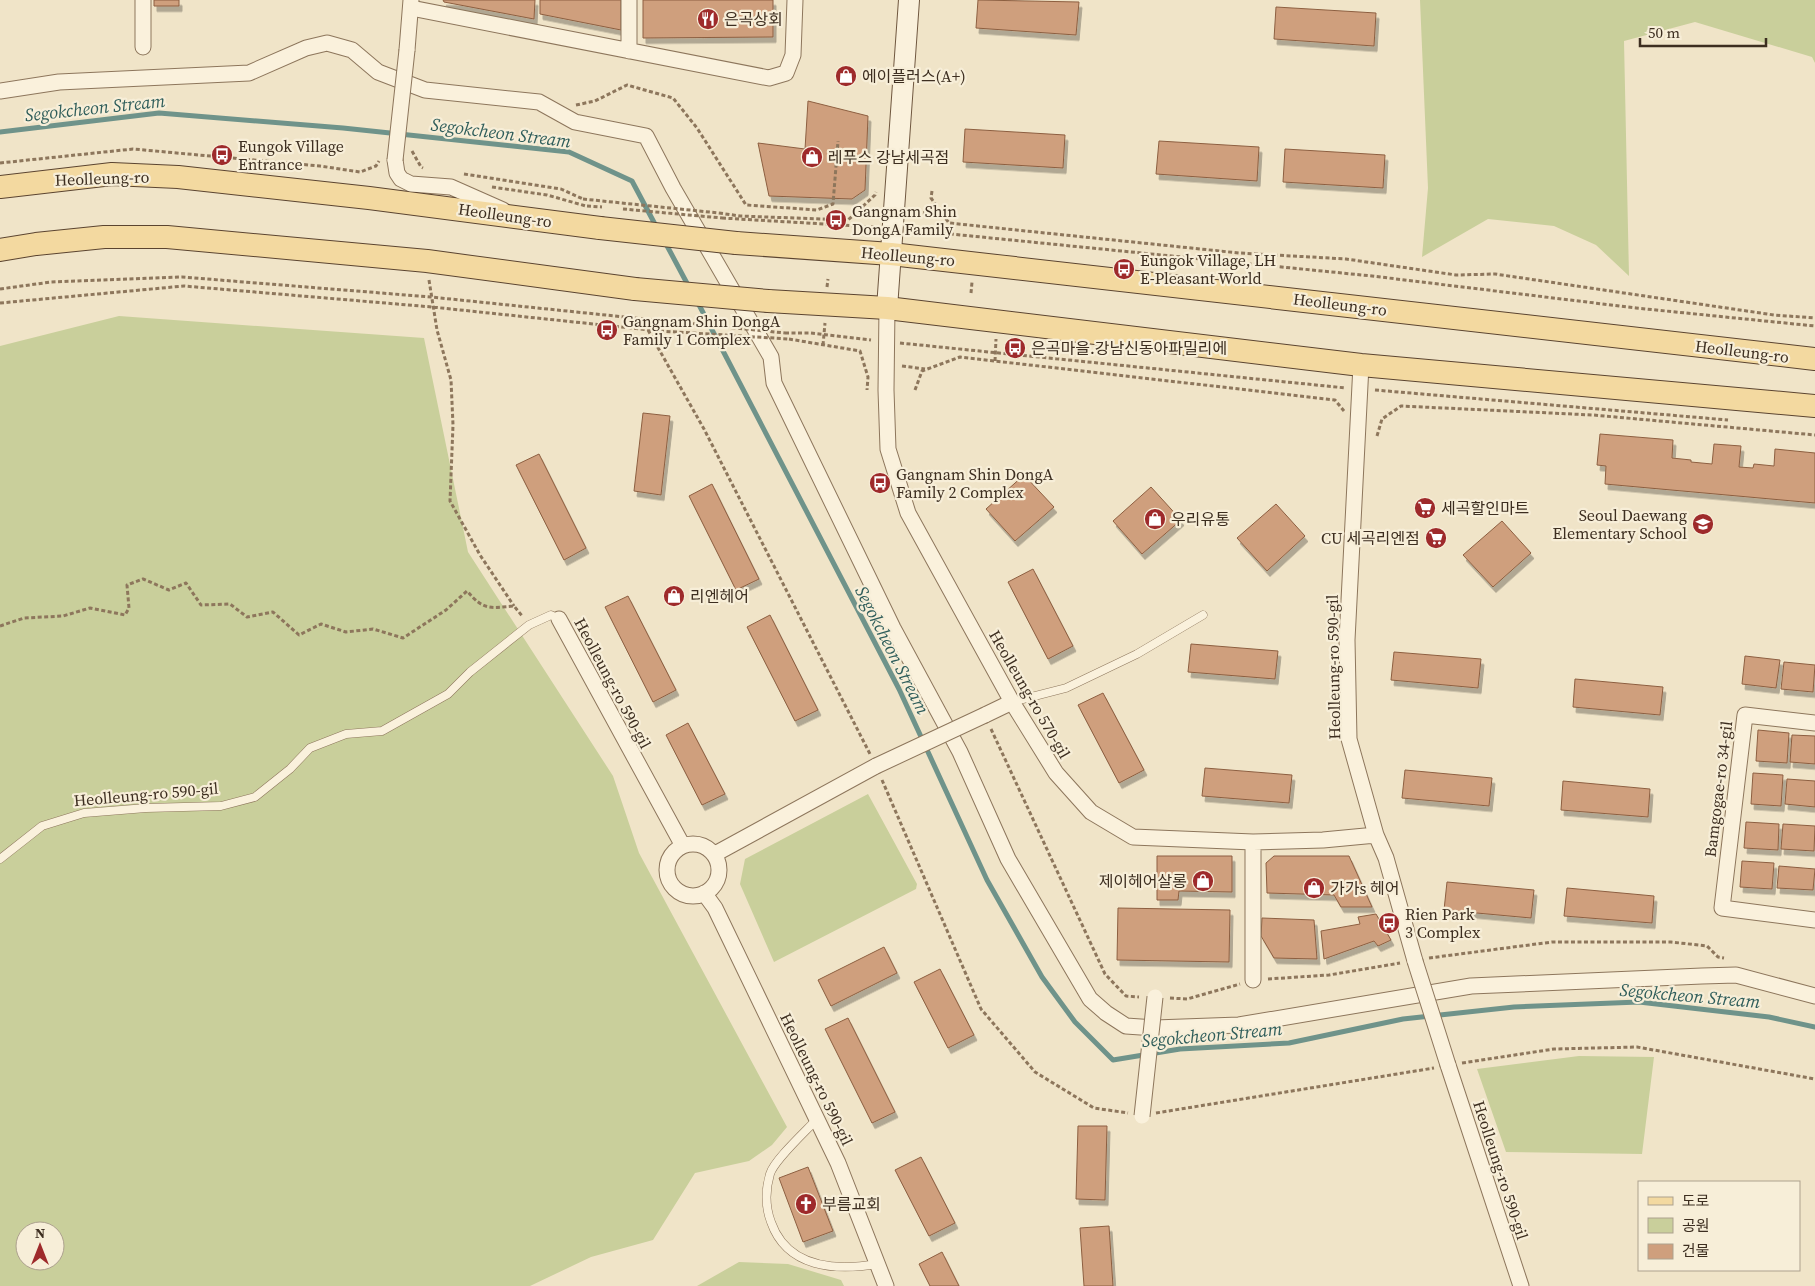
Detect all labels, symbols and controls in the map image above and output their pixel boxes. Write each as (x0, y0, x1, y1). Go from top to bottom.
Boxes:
restaurant icon: 은곡상회 (696, 7, 720, 31)
place label: 은곡상회 (724, 8, 783, 30)
scale bar (1640, 15, 1766, 47)
text: 50 m (1648, 22, 1680, 43)
shop icon: 에이플러스(A+) (834, 64, 858, 88)
place label: 에이플러스(A+) (862, 65, 966, 87)
water label: Segokcheon Stream (24, 88, 167, 127)
water label: Segokcheon Stream (430, 112, 573, 154)
place label: Eungok Village Entrance (238, 135, 344, 175)
bus stop icon: Eungok Village Entrance (210, 143, 234, 167)
shop icon: 레푸스 강남세곡점 (800, 145, 824, 169)
place label: 레푸스 강남세곡점 (828, 146, 950, 168)
street label: Heolleung-ro (54, 165, 150, 191)
street label: Heolleung-ro (457, 198, 554, 232)
place label: Gangnam Shin DongA Family (852, 200, 957, 240)
bus stop icon: Gangnam Shin DongA Family (824, 208, 848, 232)
street label: Heolleung-ro (860, 241, 956, 271)
place label: Eungok Village, LH E-Pleasant World (1140, 249, 1276, 289)
bus stop icon: Eungok Village, LH E-Pleasant World (1112, 257, 1136, 281)
street label: Heolleung-ro (1292, 287, 1388, 321)
place label: Gangnam Shin DongA Family 1 Complex (623, 310, 781, 350)
bus stop icon: Gangnam Shin DongA Family 1 Complex (595, 318, 619, 342)
street label: Heolleung-ro (1694, 334, 1790, 368)
bus stop icon: 은곡마을.강남신동아파밀리에 (1003, 336, 1027, 360)
place label: 은곡마을.강남신동아파밀리에 (1031, 337, 1227, 359)
place label: Gangnam Shin DongA Family 2 Complex (896, 463, 1054, 503)
bus stop icon: Gangnam Shin DongA Family 2 Complex (868, 471, 892, 495)
supermarket icon: 세곡할인마트 (1413, 496, 1437, 520)
place label: 세곡할인마트 (1441, 497, 1529, 519)
place label: Seoul Daewang Elementary School (1553, 504, 1687, 544)
shop icon: 우리유통 (1143, 507, 1167, 531)
place label: 우리유통 (1171, 508, 1230, 530)
school or university icon: Seoul Daewang Elementary School (1691, 512, 1715, 536)
supermarket icon: CU 세곡리엔점 (1424, 526, 1448, 550)
place label: CU 세곡리엔점 (1321, 527, 1420, 549)
water label: Segokcheon Stream (849, 581, 936, 718)
shop icon: 리엔헤어 (662, 584, 686, 608)
place label: 리엔헤어 (690, 585, 749, 607)
street label: Heolleung-ro 590-gil (1321, 594, 1345, 740)
street label: Heolleung-ro 590-gil (569, 614, 657, 752)
street label: Heolleung-ro 570-gil (984, 626, 1076, 762)
street label: Bamgogae-ro 34-gil (1699, 720, 1737, 858)
street label: Heolleung-ro 590-gil (73, 777, 219, 811)
shop icon: 제이헤어살롱 (1191, 869, 1215, 893)
place label: 제이헤어살롱 (1099, 870, 1187, 892)
shop icon: 가가s 헤어 (1302, 876, 1326, 900)
place label: 가가s 헤어 (1330, 877, 1400, 899)
place label: Rien Park 3 Complex (1405, 903, 1481, 943)
bus stop icon: Rien Park 3 Complex (1377, 911, 1401, 935)
water label: Segokcheon Stream (1619, 977, 1762, 1014)
street label: Heolleung-ro 590-gil (775, 1009, 859, 1149)
water label: Segokcheon Stream (1141, 1016, 1284, 1053)
street label: Heolleung-ro 590-gil (1468, 1098, 1534, 1243)
legend (1638, 1181, 1800, 1271)
text: 도로 (1682, 1190, 1710, 1211)
church icon: 부름교회 (794, 1192, 818, 1216)
place label: 부름교회 (822, 1193, 881, 1215)
text: 공원 (1682, 1215, 1710, 1236)
north arrow (15, 1221, 65, 1271)
text: N (35, 1223, 45, 1243)
text: 건물 (1682, 1240, 1710, 1261)

